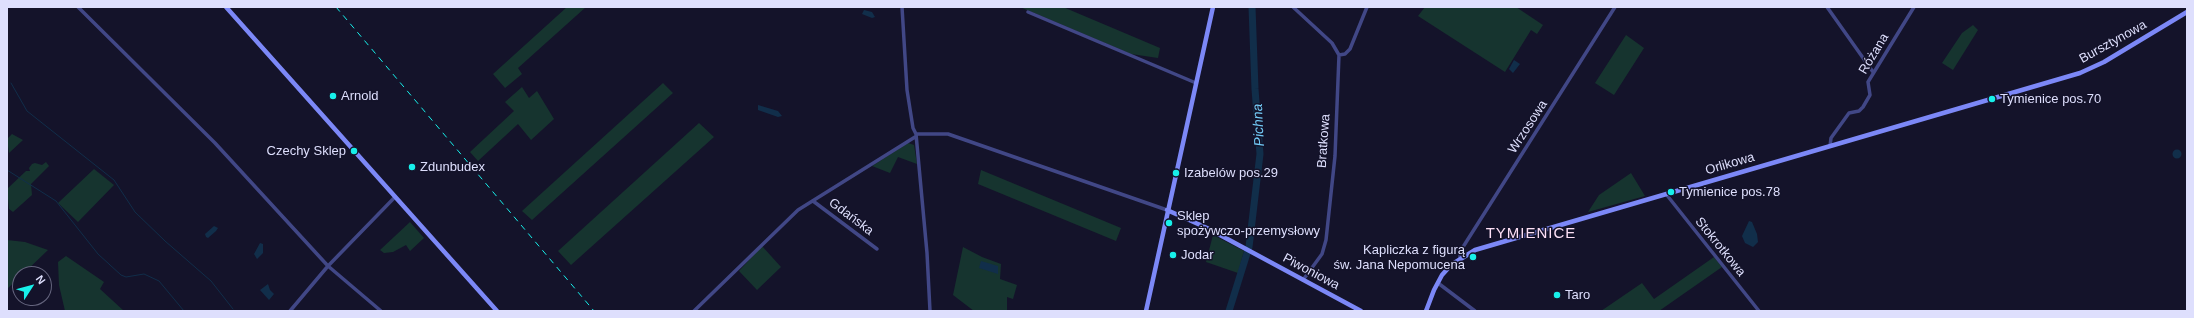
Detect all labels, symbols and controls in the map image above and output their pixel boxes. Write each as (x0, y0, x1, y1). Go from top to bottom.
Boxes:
street label: Bursztynowa (2077, 17, 2149, 67)
street label: Różana (1856, 31, 1892, 77)
place label: Arnold (341, 88, 379, 104)
marker: Arnold (328, 91, 338, 101)
place label: Tymienice pos.70 (2000, 91, 2101, 107)
marker: Tymienice pos.70 (1987, 94, 1997, 104)
street label: Wrzosowa (1505, 97, 1551, 157)
water label: Pichna (1249, 103, 1269, 147)
street label: Bratkowa (1314, 113, 1334, 169)
place label: Czechy Sklep (267, 143, 346, 159)
marker: Czechy Sklep (349, 146, 359, 156)
street label: Orlikowa (1704, 150, 1756, 178)
place label: Zdunbudex (420, 159, 485, 175)
marker: Zdunbudex (407, 162, 417, 172)
place label: Izabelów pos.29 (1184, 165, 1278, 181)
marker: Izabelów pos.29 (1171, 168, 1181, 178)
place label: Tymienice pos.78 (1679, 184, 1780, 200)
marker: Tymienice pos.78 (1666, 187, 1676, 197)
street label: Gdańska (826, 195, 876, 239)
place label: Sklep spożywczo-przemysłowy (1177, 208, 1320, 239)
street label: Stokrotkowa (1691, 214, 1749, 280)
marker: Sklep spożywczo-przemysłowy (1164, 218, 1174, 228)
district label: TYMIENICE (1486, 225, 1576, 243)
place label: Kapliczka z figurą św. Jana Nepomucena (1333, 242, 1465, 273)
place label: Jodar (1181, 247, 1214, 263)
marker: Jodar (1168, 250, 1178, 260)
street label: Piwoniowa (1280, 251, 1342, 293)
marker: Kapliczka z figurą św. Jana Nepomucena (1468, 252, 1478, 262)
north arrow (12, 266, 52, 306)
text: N (34, 273, 48, 286)
place label: Taro (1565, 287, 1590, 303)
marker: Taro (1552, 290, 1562, 300)

